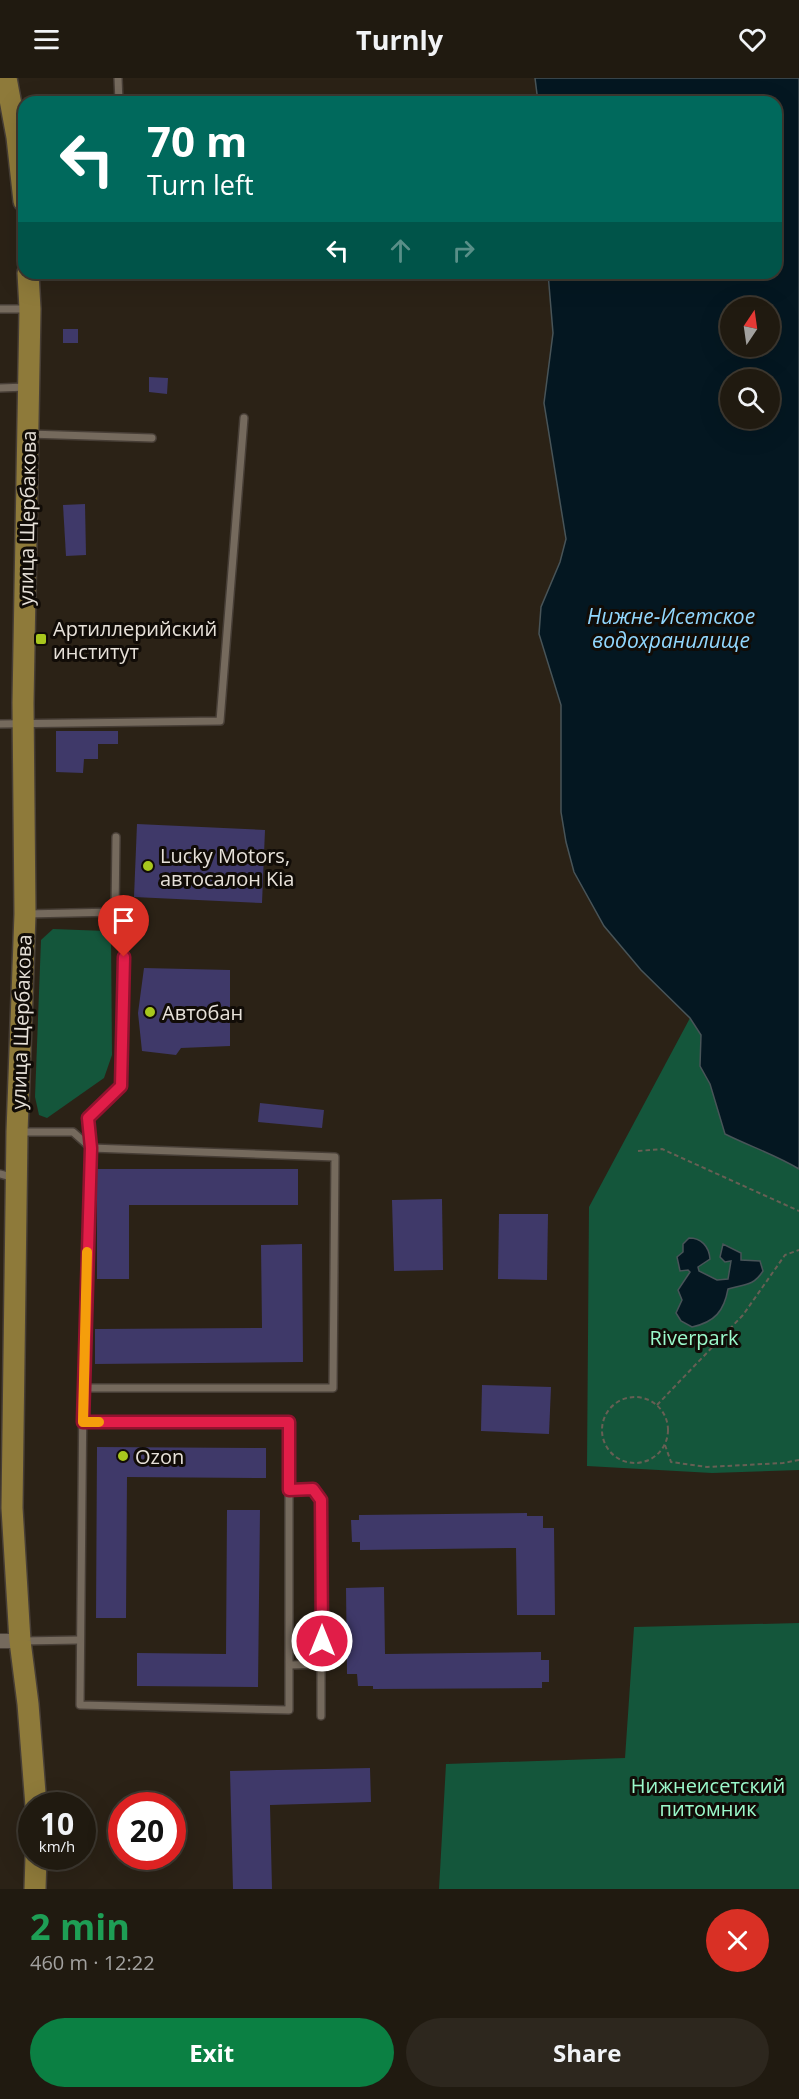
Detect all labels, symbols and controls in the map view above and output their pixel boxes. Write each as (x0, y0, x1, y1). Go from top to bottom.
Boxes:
text: Turnly (356, 21, 443, 58)
icon: menu (30, 23, 63, 56)
icon: heart (736, 23, 769, 56)
text: 70 m (147, 112, 247, 169)
icon: left (48, 120, 126, 198)
text: Turn left (147, 166, 254, 203)
icon: left (321, 234, 354, 267)
icon: ahead (384, 234, 417, 267)
icon: right (447, 234, 480, 267)
north arrow (720, 297, 780, 357)
map controls (720, 297, 780, 429)
button: search (720, 369, 780, 429)
street label: улица Щербакова (12, 430, 42, 606)
water label: Нижне-Исетское водохранилище (587, 602, 755, 654)
place label: Артиллерийский институт (53, 615, 217, 665)
marker: Артиллерийский институт (34, 632, 48, 646)
place label: Lucky Motors, автосалон Kia (160, 842, 294, 892)
marker: Lucky Motors, автосалон Kia (141, 859, 155, 873)
pin (98, 895, 149, 957)
icon: arrive (107, 904, 140, 937)
street label: улица Щербакова (4, 934, 38, 1110)
place label: Автобан (162, 999, 243, 1026)
marker: Автобан (143, 1005, 157, 1019)
park label: Riverpark (650, 1324, 739, 1351)
place label: Ozon (135, 1443, 184, 1470)
marker: Ozon (116, 1449, 130, 1463)
position arrow (290, 1609, 354, 1673)
park label: Нижнеисетский питомник (631, 1772, 785, 1822)
speed limit sign: 20 (108, 1792, 186, 1870)
text: 10 (40, 1803, 74, 1844)
text: km/h (39, 1836, 75, 1856)
text: 2 min (30, 1902, 130, 1951)
button: close (706, 1909, 769, 1972)
text: 460 m · 12:22 (30, 1949, 155, 1976)
button: Exit (30, 2018, 394, 2087)
button: Share (406, 2018, 769, 2087)

